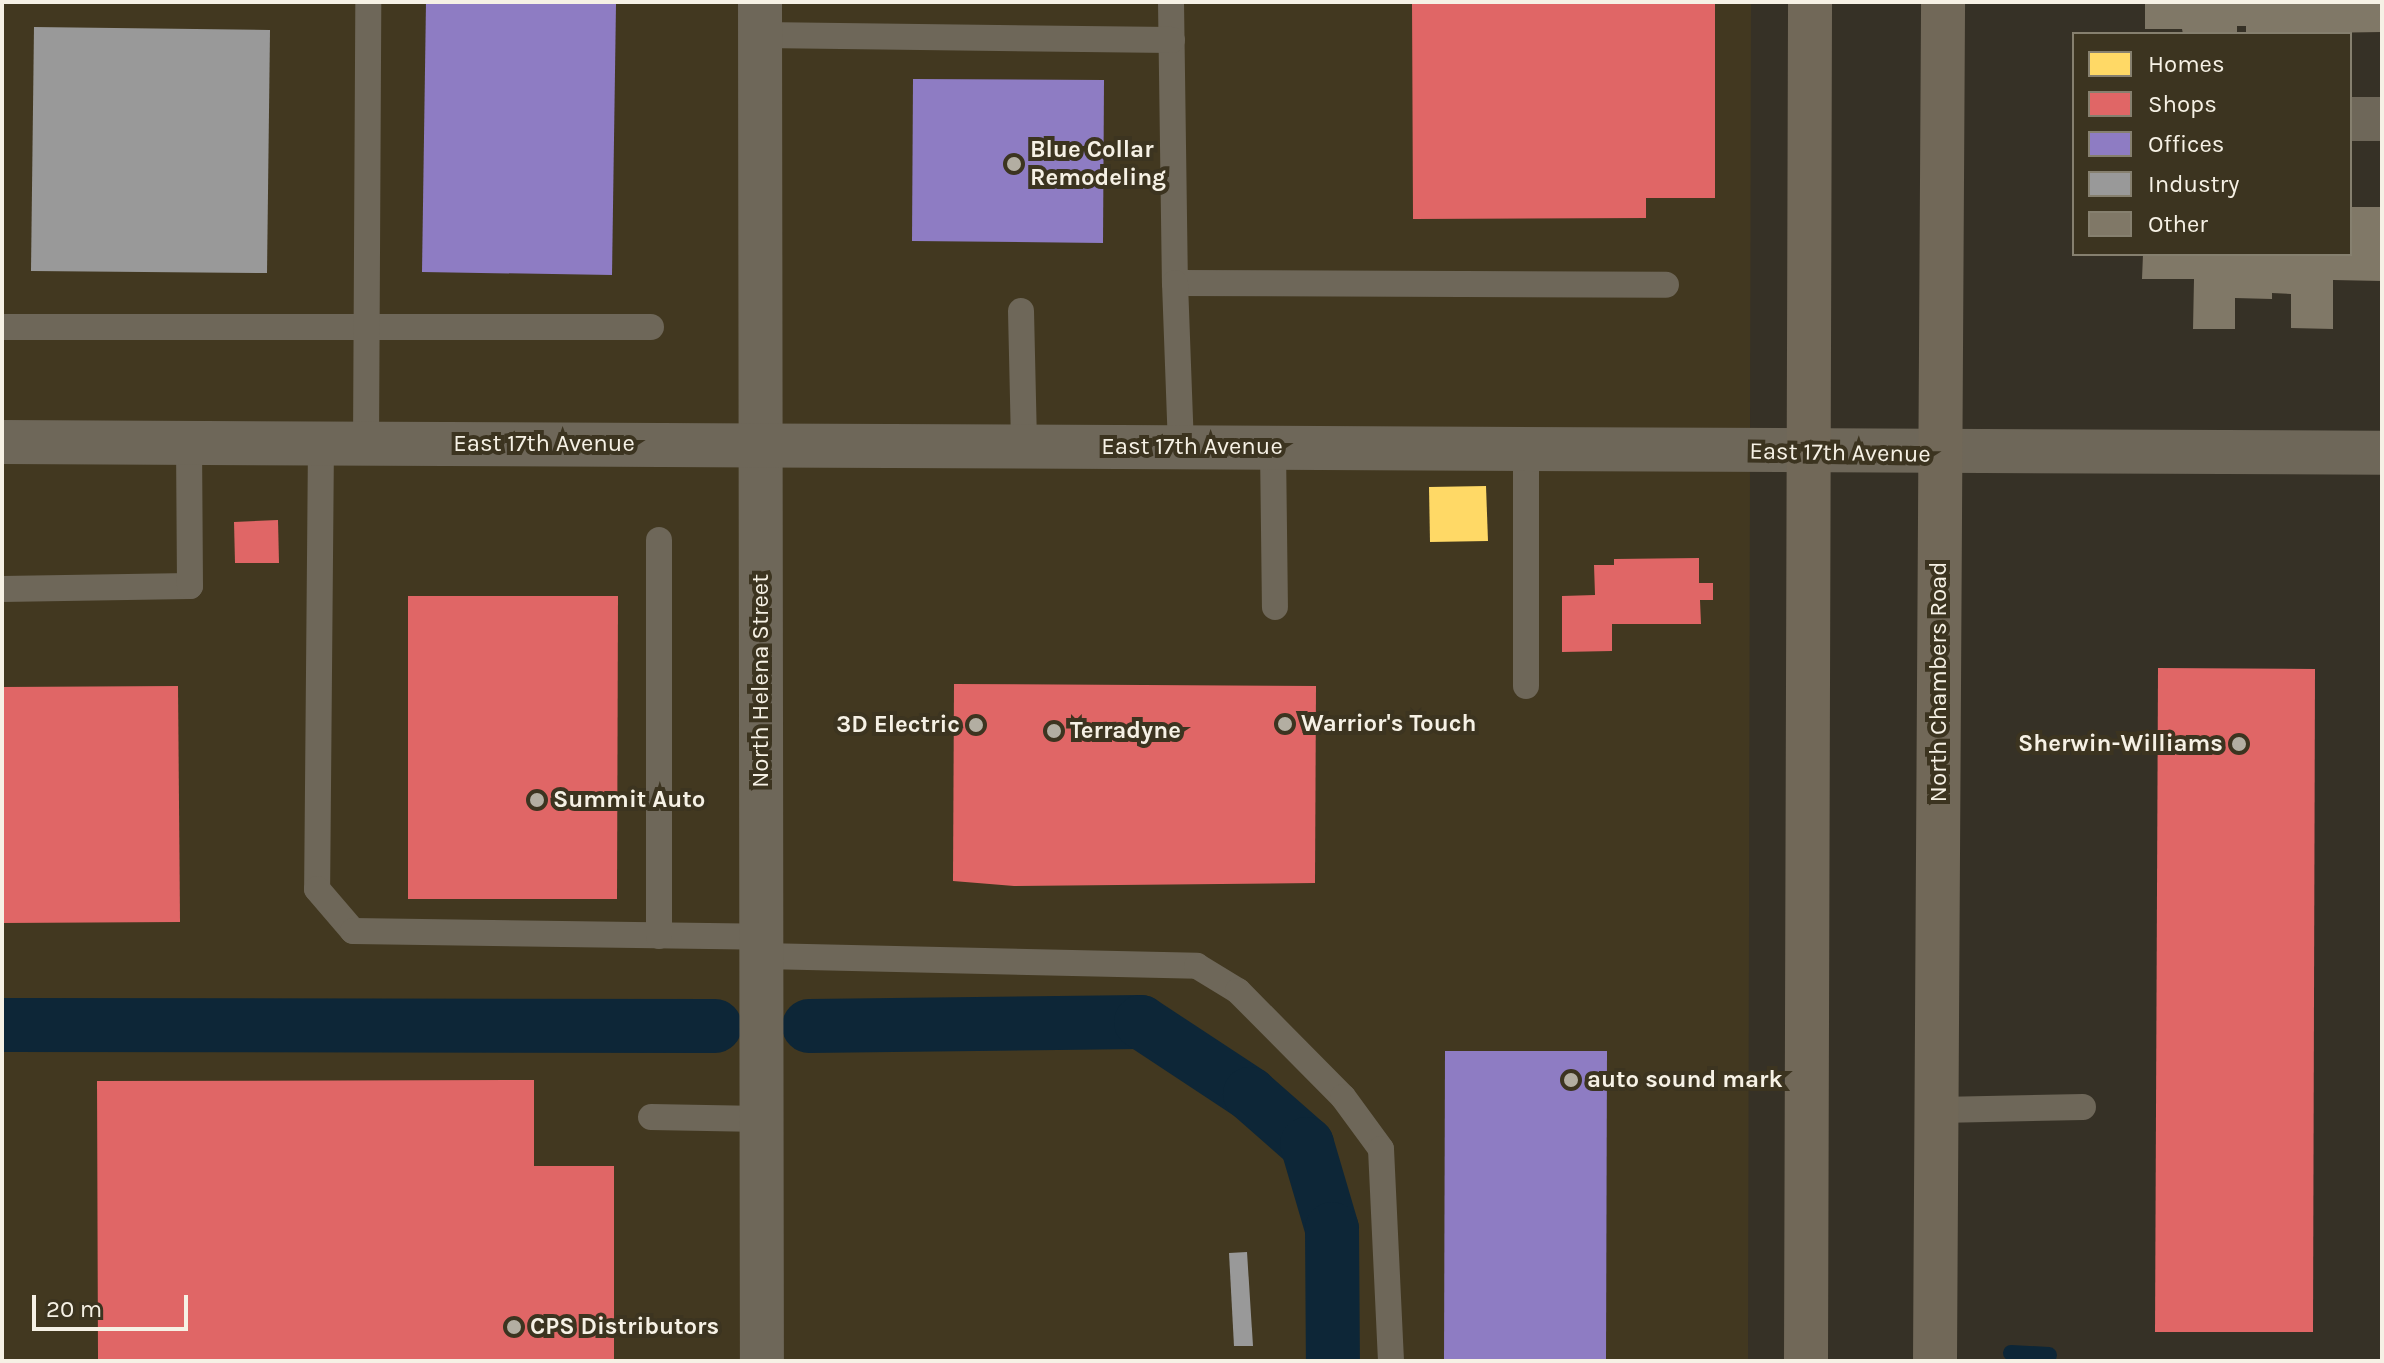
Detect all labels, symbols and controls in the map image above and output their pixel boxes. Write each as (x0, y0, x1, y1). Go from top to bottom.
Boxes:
legend (2072, 32, 2352, 256)
text: Homes (2148, 50, 2225, 78)
text: Shops (2148, 90, 2217, 118)
text: Offices (2148, 130, 2224, 158)
place label: Blue Collar Remodeling (1030, 136, 1166, 192)
marker: Blue Collar Remodeling (1005, 155, 1023, 173)
text: Industry (2148, 170, 2239, 198)
text: Other (2148, 210, 2208, 238)
street label: East 17th Avenue (453, 430, 635, 458)
street label: East 17th Avenue (1101, 433, 1283, 461)
street label: East 17th Avenue (1749, 437, 1931, 469)
street label: North Chambers Road (1925, 561, 1953, 803)
street label: North Helena Street (747, 574, 775, 788)
place label: Warrior's Touch (1301, 710, 1476, 738)
place label: 3D Electric (836, 711, 960, 739)
marker: Warrior's Touch (1276, 715, 1294, 733)
marker: 3D Electric (967, 716, 985, 734)
place label: Terradyne (1070, 717, 1181, 745)
marker: Terradyne (1045, 722, 1063, 740)
place label: Sherwin-Williams (2018, 730, 2223, 758)
marker: Sherwin-Williams (2230, 735, 2248, 753)
place label: Summit Auto (553, 786, 705, 814)
marker: Summit Auto (528, 791, 546, 809)
place label: auto sound mark (1587, 1066, 1783, 1094)
marker: auto sound mark (1562, 1071, 1580, 1089)
scale bar (36, 1279, 192, 1329)
text: 20 m (46, 1295, 102, 1323)
place label: CPS Distributors (530, 1313, 719, 1341)
marker: CPS Distributors (505, 1318, 523, 1336)

